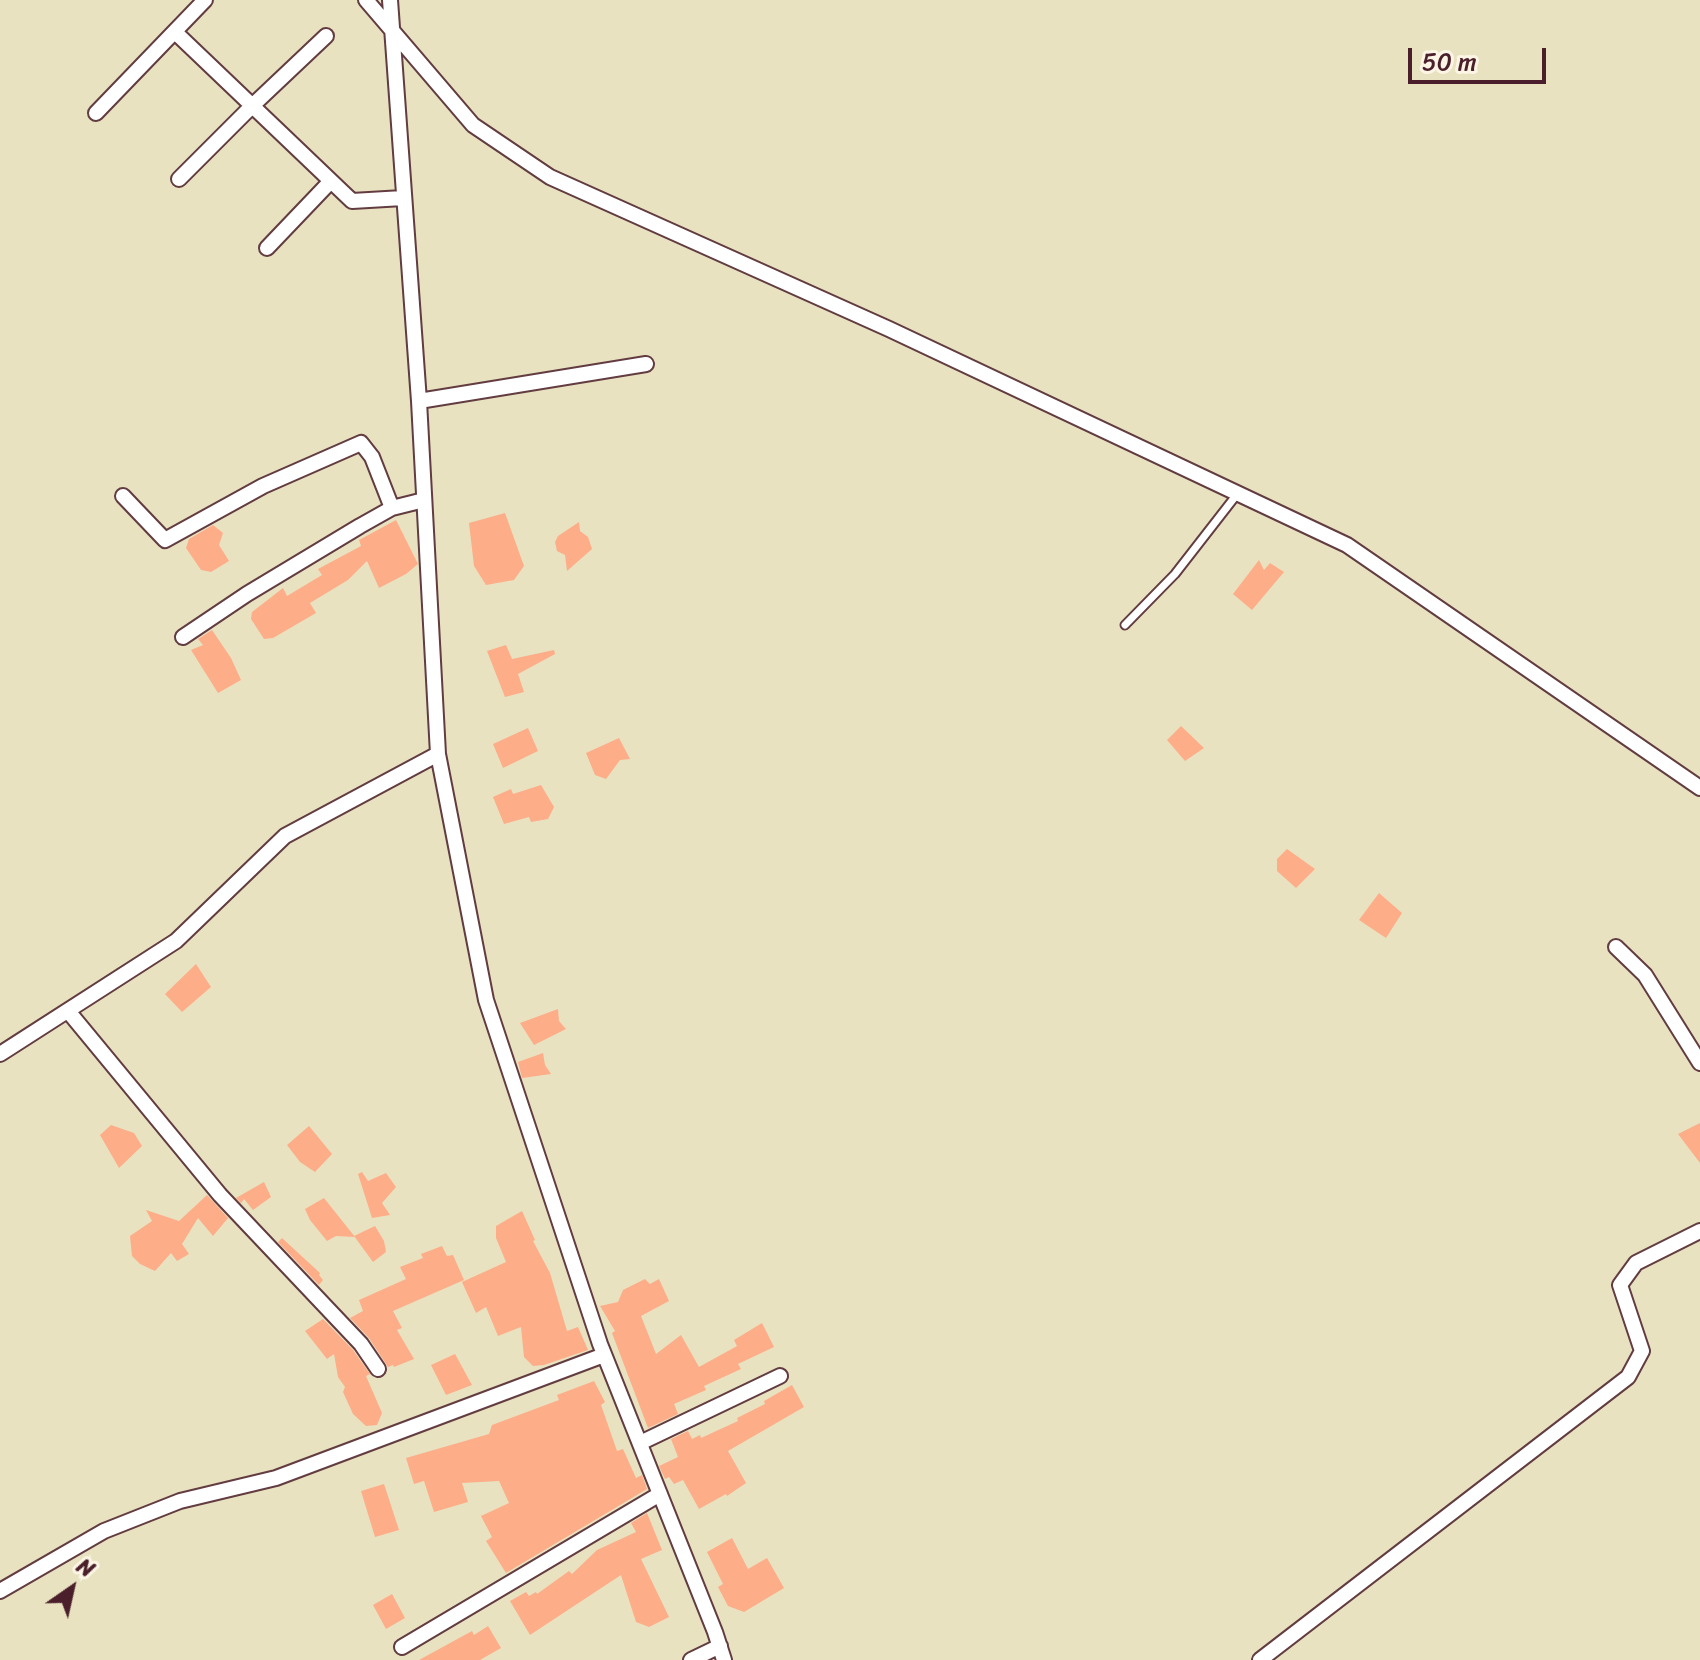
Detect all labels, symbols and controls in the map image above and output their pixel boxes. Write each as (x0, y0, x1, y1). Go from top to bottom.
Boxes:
scale bar (1412, 32, 1550, 82)
text: 50 m (1422, 41, 1477, 83)
text: N (68, 1547, 103, 1588)
north arrow (32, 1548, 112, 1628)

